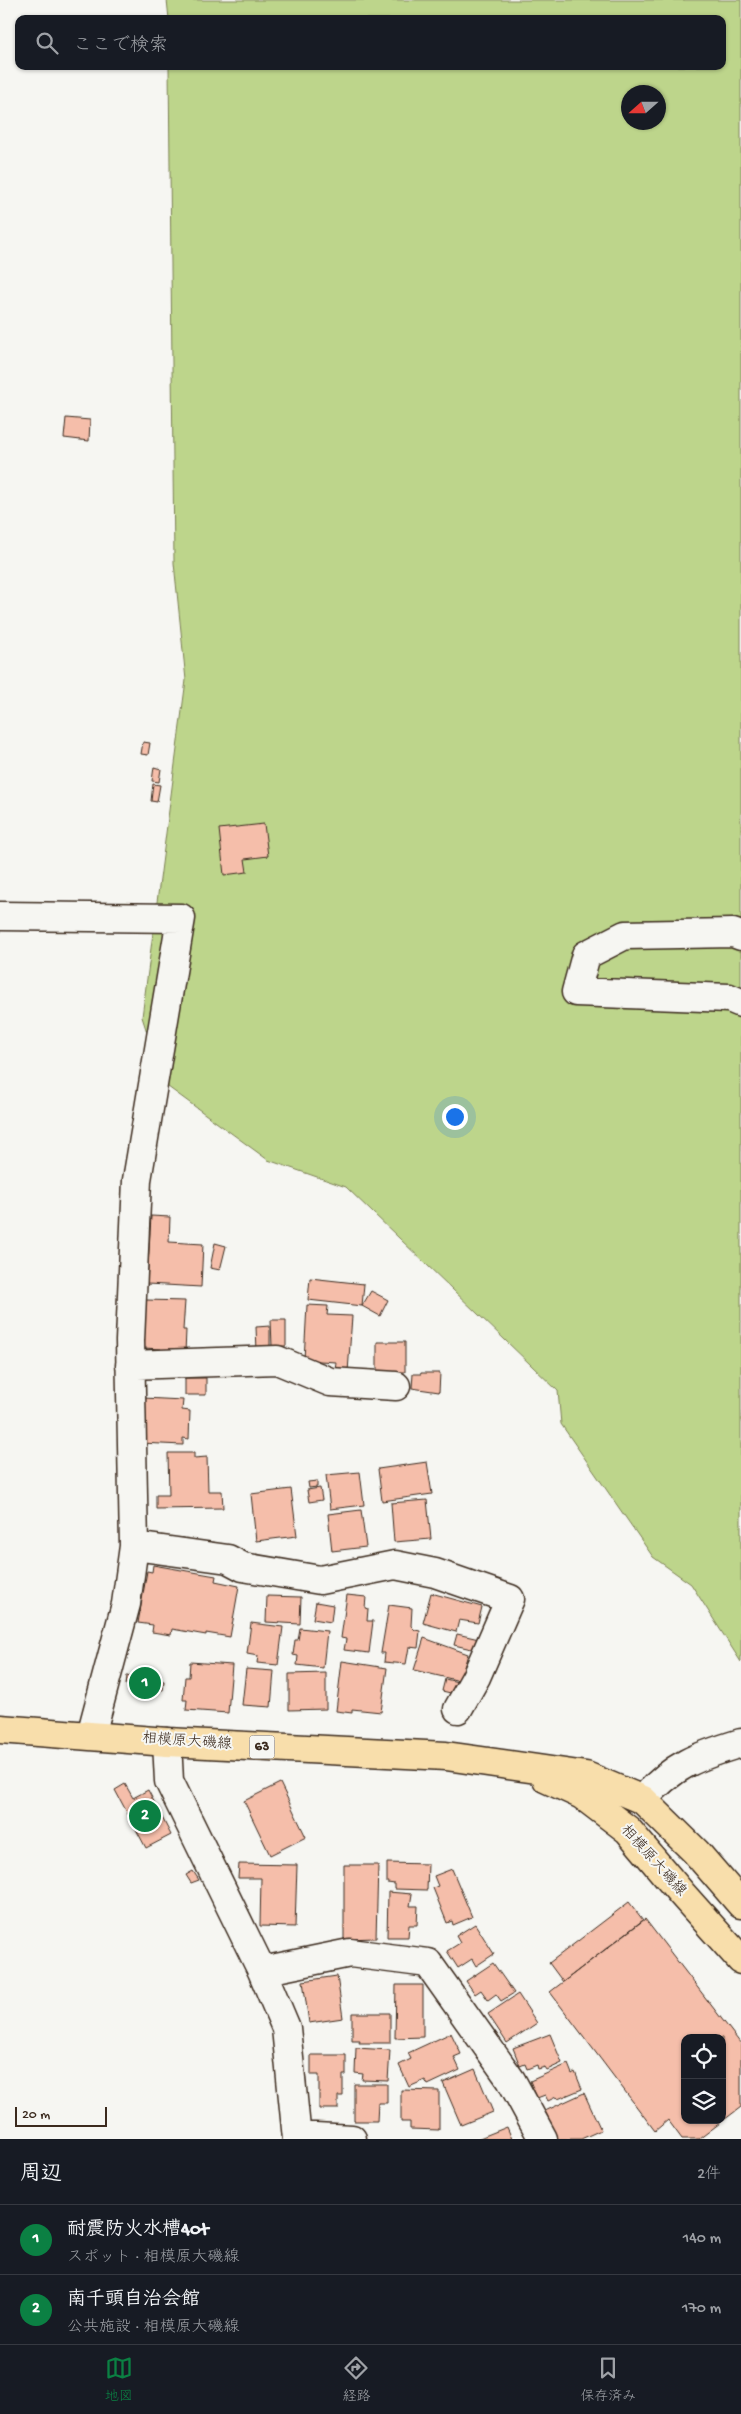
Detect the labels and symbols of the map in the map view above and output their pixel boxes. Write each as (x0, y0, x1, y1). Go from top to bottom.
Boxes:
north arrow (621, 85, 666, 130)
your location (442, 1104, 468, 1130)
pin: 1 (129, 1664, 161, 1702)
street label: 相模原大磯線 (141, 1729, 233, 1754)
road number: 63 (250, 1735, 274, 1758)
pin: 2 (129, 1797, 161, 1835)
street label: 相模原大磯線 (616, 1821, 691, 1900)
scale bar (15, 2104, 108, 2127)

